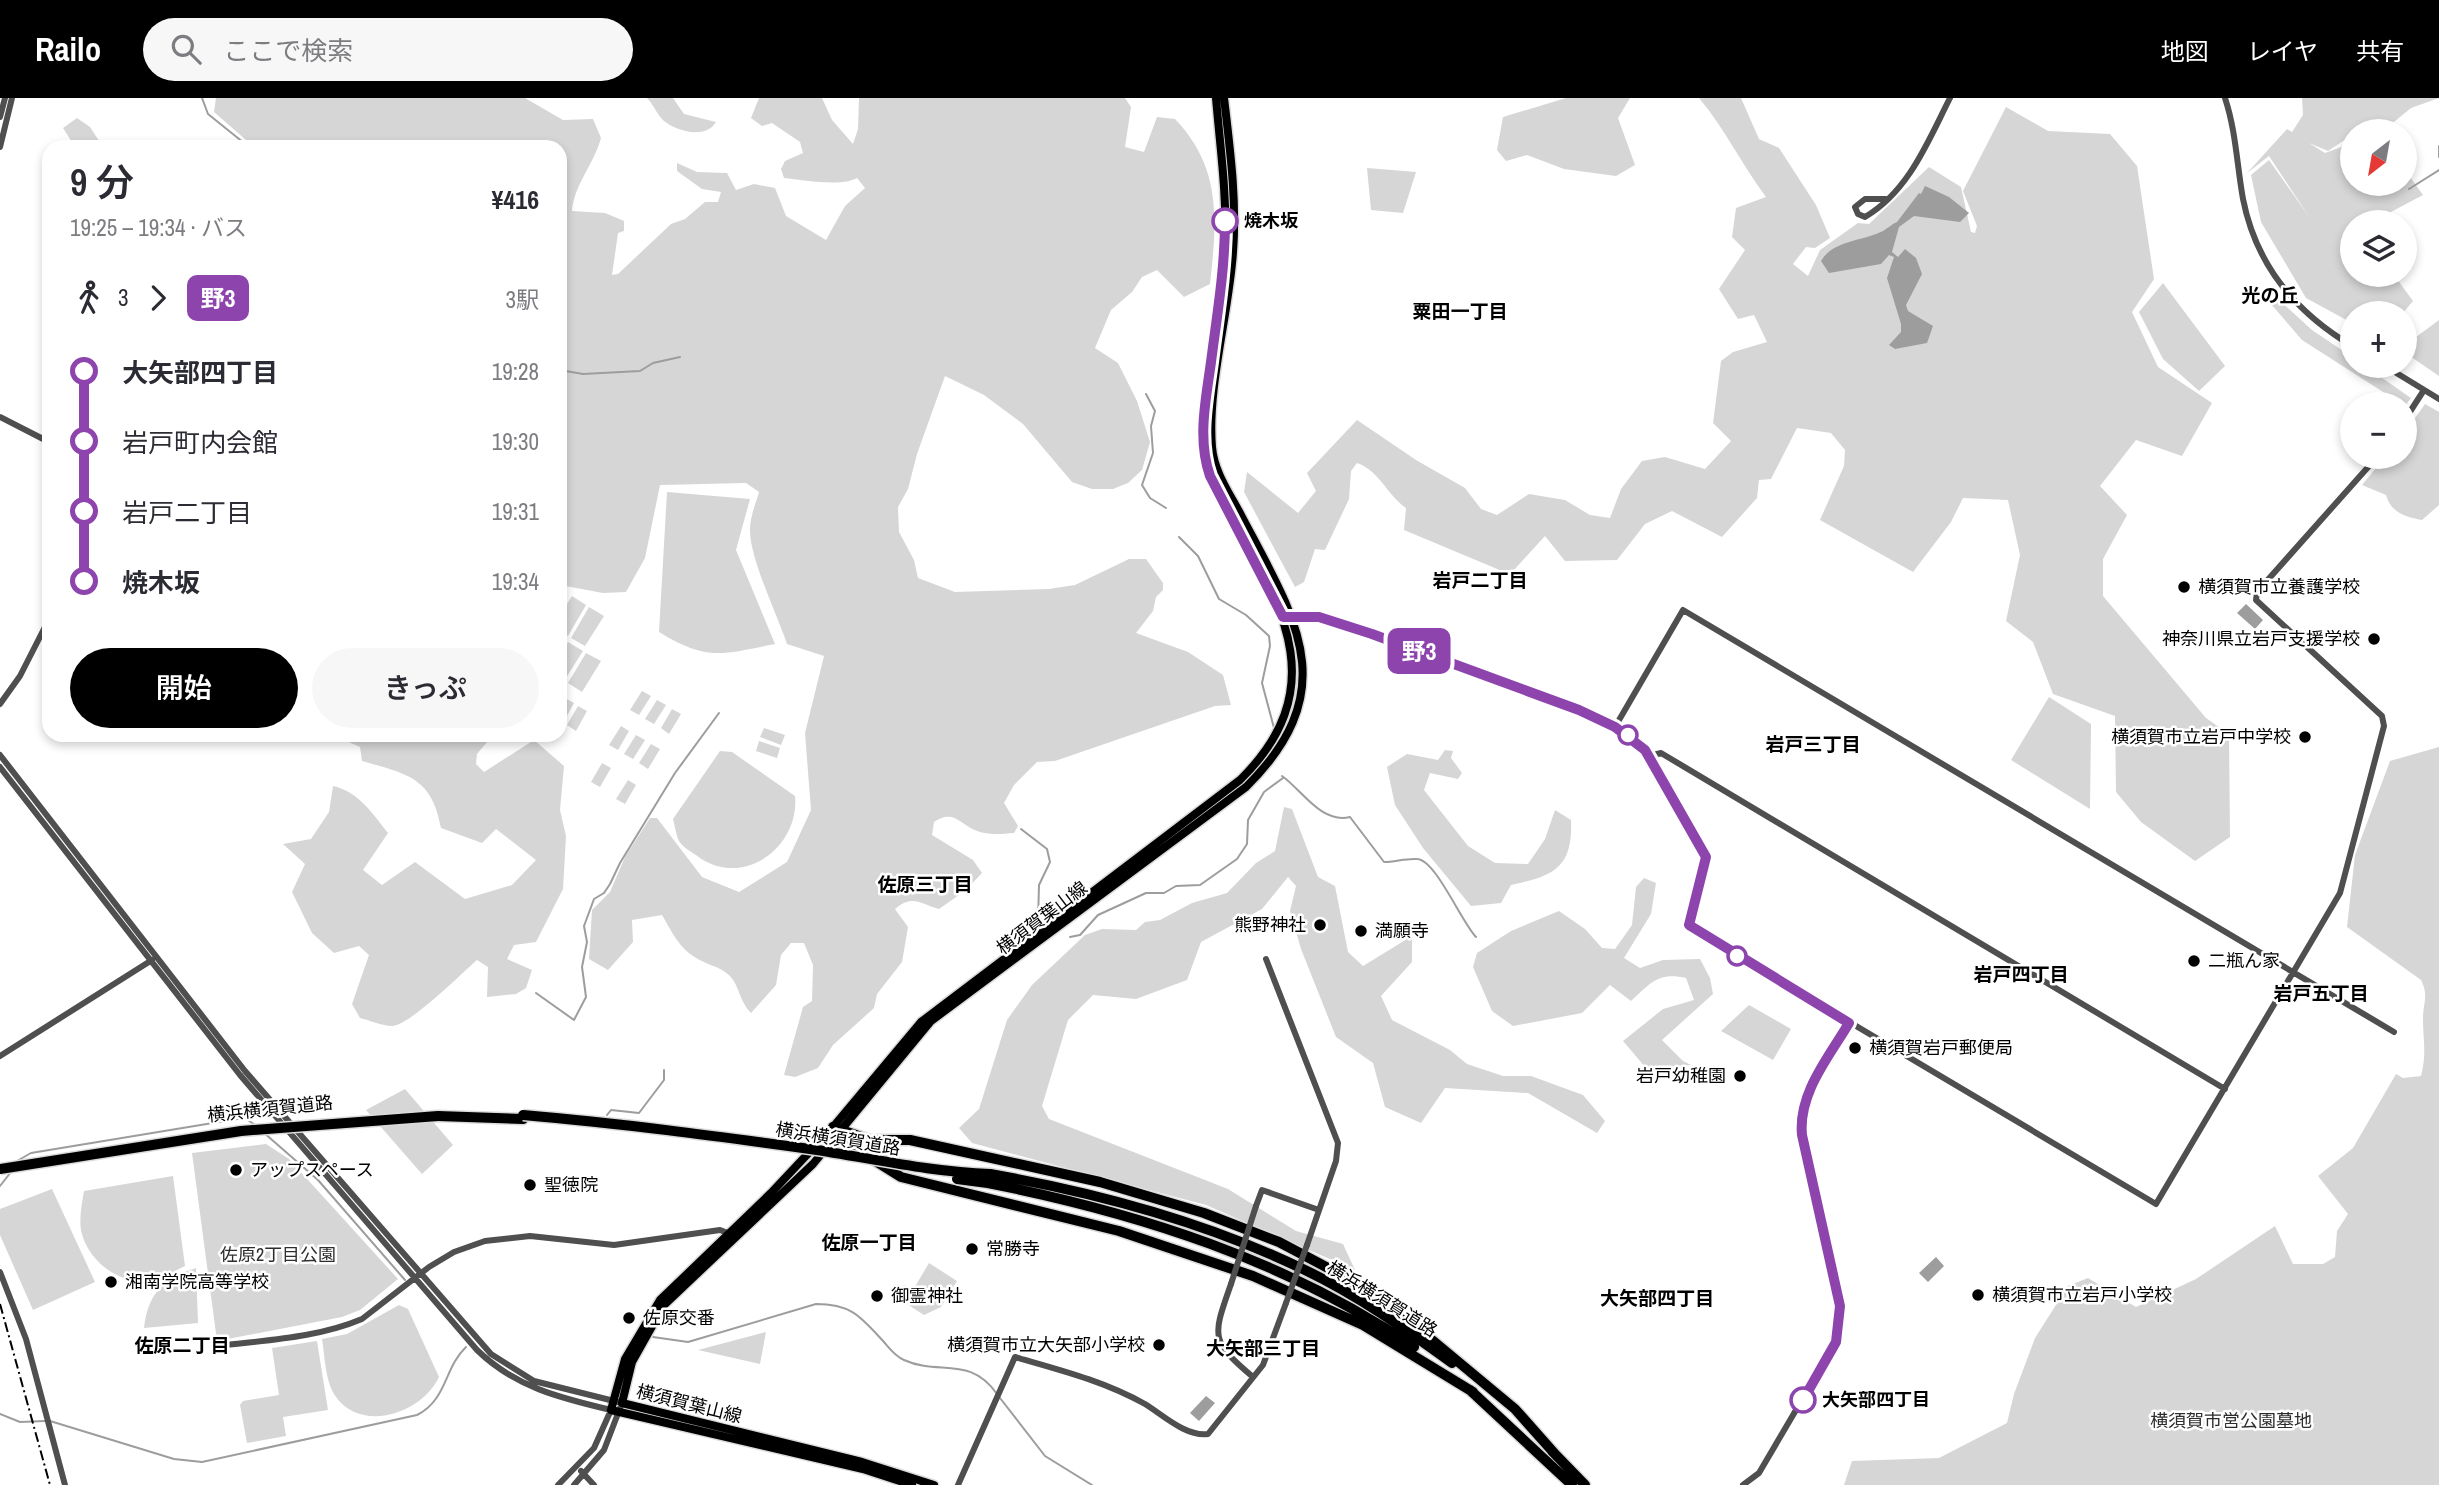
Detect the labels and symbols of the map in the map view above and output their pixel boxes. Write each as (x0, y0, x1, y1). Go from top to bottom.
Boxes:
north arrow (2340, 119, 2417, 196)
marker: 焼木坂 (1212, 208, 1238, 234)
place label: 焼木坂 (1244, 208, 1299, 233)
district label: 光の丘 (2241, 282, 2299, 308)
district label: 粟田一丁目 (1412, 298, 1508, 324)
district label: 岩戸二丁目 (1432, 567, 1528, 593)
place label: 横須賀市立養護学校 (2198, 574, 2360, 599)
marker: 横須賀市立養護学校 (2176, 579, 2192, 595)
place label: 神奈川県立岩戸支援学校 (2162, 626, 2360, 651)
line badge: 野3 (1388, 628, 1450, 674)
marker: 神奈川県立岩戸支援学校 (2366, 631, 2382, 647)
place label: 横須賀市立岩戸中学校 (2111, 724, 2291, 749)
unlabelled marker (1618, 725, 1638, 745)
marker: 横須賀市立岩戸中学校 (2297, 729, 2313, 745)
district label: 岩戸三丁目 (1765, 731, 1861, 757)
district label: 佐原三丁目 (877, 871, 973, 897)
street label: 横須賀葉山線 (991, 875, 1092, 960)
place label: 熊野神社 (1234, 912, 1306, 937)
marker: 熊野神社 (1312, 917, 1328, 933)
place label: 満願寺 (1375, 918, 1429, 943)
marker: 満願寺 (1353, 923, 1369, 939)
unlabelled marker (1727, 946, 1747, 966)
place label: 二瓶ん家 (2208, 948, 2280, 973)
marker: 二瓶ん家 (2186, 953, 2202, 969)
district label: 岩戸四丁目 (1973, 961, 2069, 987)
district label: 岩戸五丁目 (2273, 980, 2369, 1006)
place label: 横須賀岩戸郵便局 (1869, 1035, 2013, 1060)
marker: 横須賀岩戸郵便局 (1847, 1040, 1863, 1056)
place label: 岩戸幼稚園 (1636, 1063, 1726, 1088)
marker: 岩戸幼稚園 (1732, 1068, 1748, 1084)
street label: 横浜横須賀道路 (206, 1089, 334, 1128)
street label: 横浜横須賀道路 (774, 1116, 902, 1161)
place label: アップスペース (250, 1157, 374, 1182)
marker: アップスペース (228, 1162, 244, 1178)
place label: 聖徳院 (544, 1172, 598, 1197)
marker: 聖徳院 (522, 1177, 538, 1193)
district label: 佐原一丁目 (821, 1229, 917, 1255)
place label: 常勝寺 (986, 1236, 1040, 1261)
marker: 常勝寺 (964, 1241, 980, 1257)
park label: 佐原2丁目公園 (220, 1242, 336, 1267)
street label: 横浜横須賀道路 (1322, 1255, 1442, 1343)
place label: 湘南学院高等学校 (125, 1269, 269, 1294)
marker: 湘南学院高等学校 (103, 1274, 119, 1290)
place label: 横須賀市立岩戸小学校 (1992, 1282, 2172, 1307)
place label: 御霊神社 (891, 1283, 963, 1308)
district label: 大矢部四丁目 (1600, 1285, 1714, 1311)
marker: 横須賀市立岩戸小学校 (1970, 1287, 1986, 1303)
marker: 御霊神社 (869, 1288, 885, 1304)
place label: 佐原交番 (643, 1305, 715, 1330)
marker: 佐原交番 (621, 1310, 637, 1326)
district label: 佐原二丁目 (134, 1332, 230, 1358)
place label: 横須賀市立大矢部小学校 (947, 1332, 1145, 1357)
district label: 大矢部三丁目 (1206, 1335, 1320, 1361)
marker: 横須賀市立大矢部小学校 (1151, 1337, 1167, 1353)
street label: 横須賀葉山線 (634, 1378, 745, 1429)
marker: 大矢部四丁目 (1790, 1387, 1816, 1413)
place label: 大矢部四丁目 (1822, 1387, 1930, 1412)
park label: 横須賀市営公園墓地 (2150, 1408, 2312, 1433)

